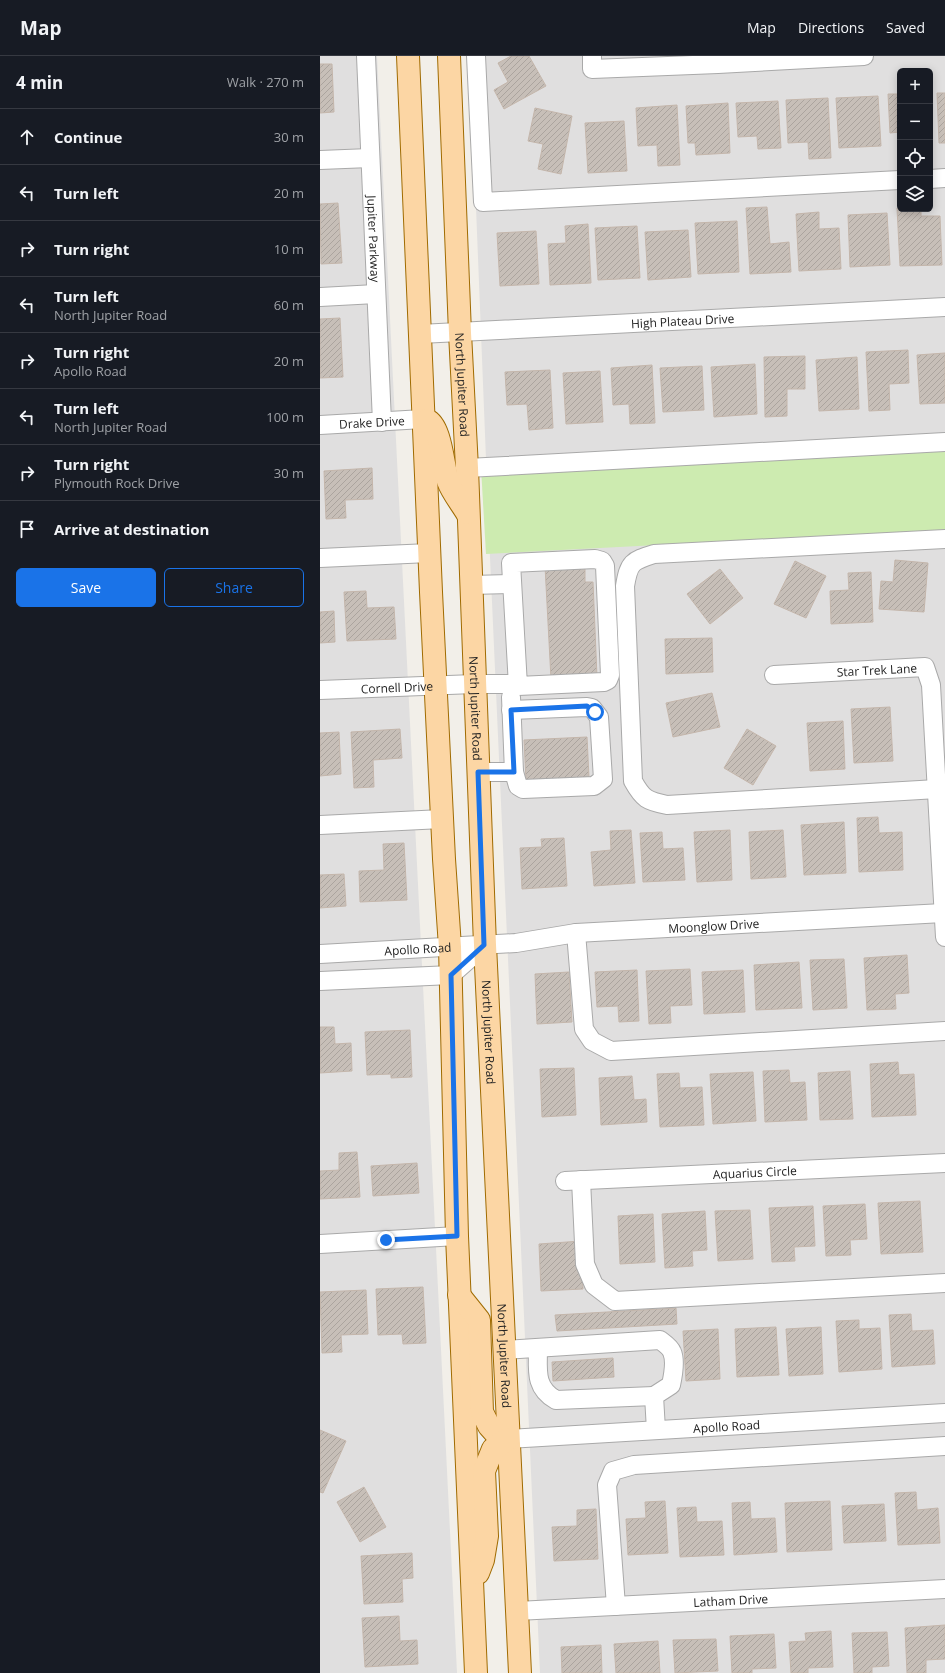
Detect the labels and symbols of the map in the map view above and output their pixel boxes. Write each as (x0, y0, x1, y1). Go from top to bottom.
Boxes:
street label: Jupiter Parkway (364, 194, 384, 284)
street label: High Plateau Drive (631, 309, 735, 332)
street label: North Jupiter Road (451, 332, 474, 437)
street label: Drake Drive (339, 412, 406, 432)
street label: North Jupiter Road (466, 656, 487, 761)
street label: Star Trek Lane (836, 659, 918, 680)
street label: Cornell Drive (360, 677, 434, 697)
route start (586, 703, 604, 721)
street label: Moonglow Drive (668, 915, 760, 936)
street label: Apollo Road (384, 938, 452, 959)
street label: North Jupiter Road (478, 980, 500, 1085)
street label: Aquarius Circle (712, 1162, 797, 1182)
route end (377, 1231, 395, 1249)
street label: North Jupiter Road (494, 1303, 516, 1408)
street label: Apollo Road (693, 1416, 761, 1436)
street label: Latham Drive (693, 1590, 769, 1610)

